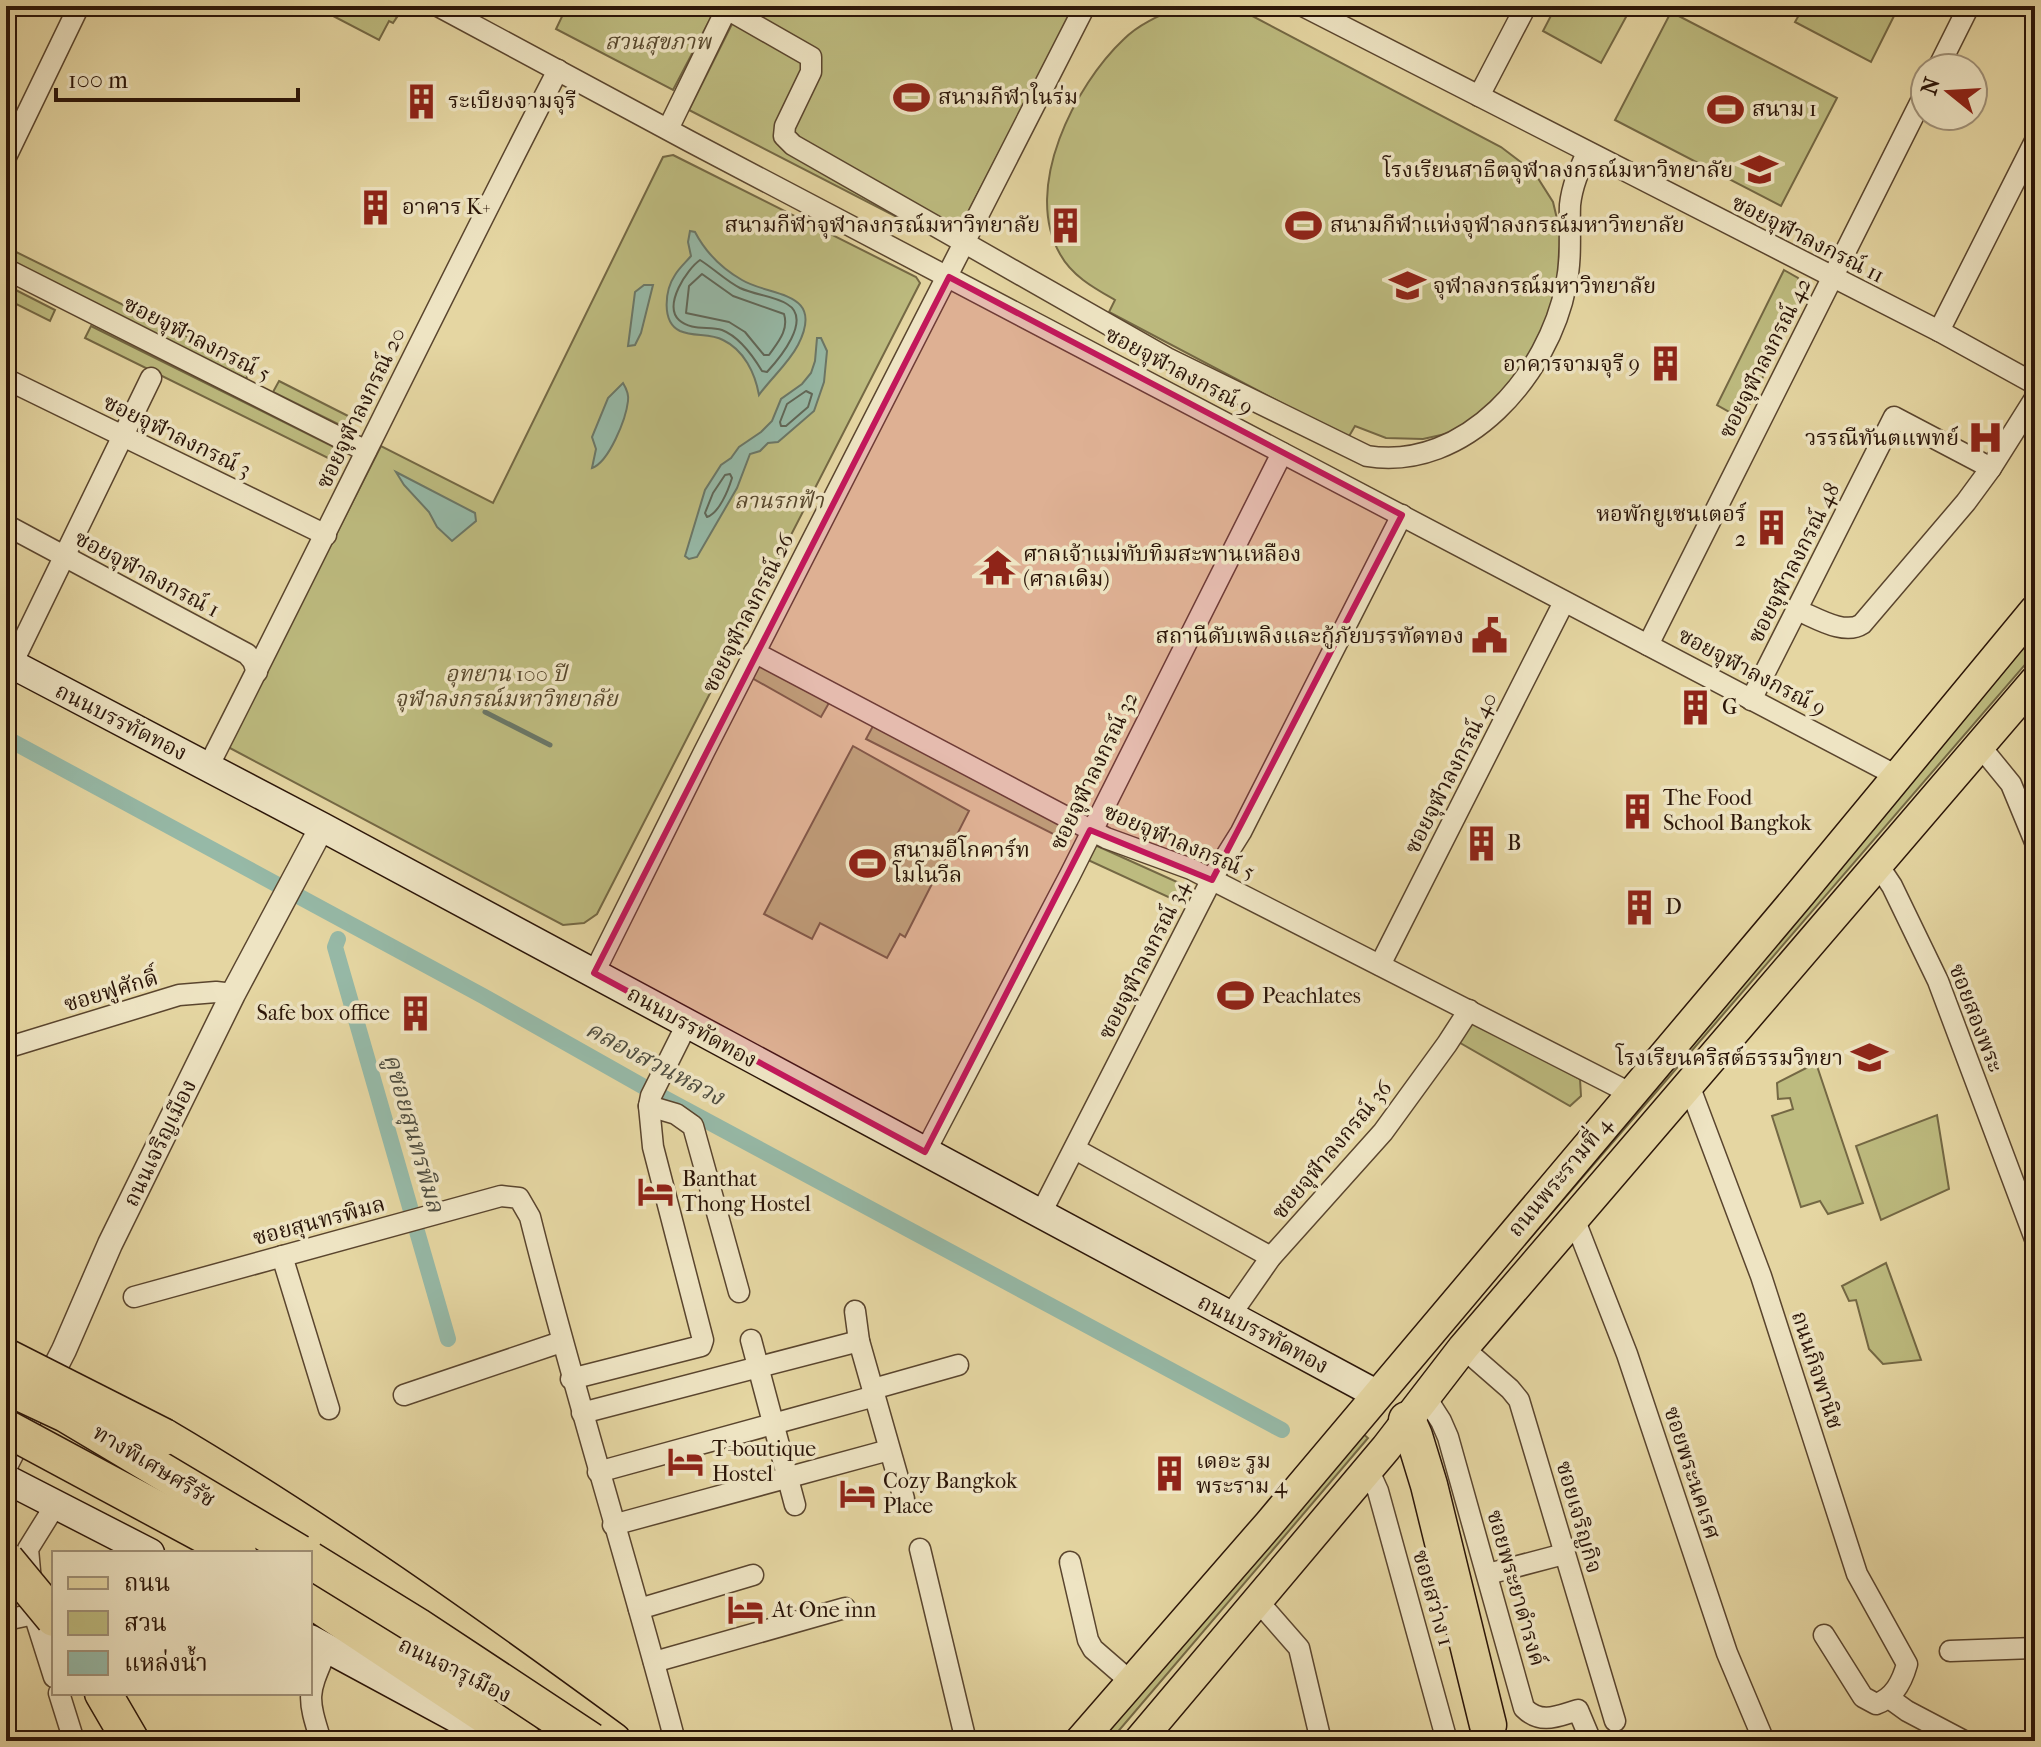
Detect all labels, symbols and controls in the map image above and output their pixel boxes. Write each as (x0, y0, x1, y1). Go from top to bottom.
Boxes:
park label: สวนสุขภาพ (605, 29, 712, 56)
scale bar (56, 52, 298, 102)
north arrow (1909, 52, 1989, 132)
text: 100 m (68, 66, 128, 94)
text: N (1916, 74, 1946, 98)
sports icon: สนามกีฬาในร่ม (893, 78, 931, 116)
building icon: ระเบียงจามจุรี (403, 82, 441, 120)
place label: สนามกีฬาในร่ม (938, 82, 1078, 110)
place label: ระเบียงจามจุรี (448, 88, 576, 115)
sports icon: สนาม 1 (1707, 90, 1745, 128)
place label: สนาม 1 (1752, 96, 1817, 122)
school or university icon: โรงเรียนสาธิตจุฬาลงกรณ์มหาวิทยาลัย (1740, 151, 1778, 189)
place label: โรงเรียนสาธิตจุฬาลงกรณ์มหาวิทยาลัย (1382, 155, 1733, 184)
building icon: อาคาร K+ (357, 188, 395, 226)
street label: ซอยจุฬาลงกรณ์ 11 (1727, 189, 1889, 290)
place label: อาคาร K+ (402, 194, 491, 220)
building icon: สนามกีฬาจุฬาลงกรณ์มหาวิทยาลัย (1047, 206, 1085, 244)
sports icon: สนามกีฬาแห่งจุฬาลงกรณ์มหาวิทยาลัย (1285, 206, 1323, 244)
place label: สนามกีฬาจุฬาลงกรณ์มหาวิทยาลัย (724, 212, 1040, 239)
place label: สนามกีฬาแห่งจุฬาลงกรณ์มหาวิทยาลัย (1330, 212, 1685, 239)
school or university icon: จุฬาลงกรณ์มหาวิทยาลัย (1388, 267, 1426, 305)
place label: จุฬาลงกรณ์มหาวิทยาลัย (1433, 273, 1656, 300)
street label: ซอยจุฬาลงกรณ์ 42 (1713, 274, 1818, 443)
street label: ซอยจุฬาลงกรณ์ 5 (119, 291, 275, 388)
street label: ซอยจุฬาลงกรณ์ 9 (1100, 321, 1257, 422)
street label: ซอยจุฬาลงกรณ์ 20 (311, 323, 412, 493)
building icon: อาคารจามจุรี 9 (1647, 345, 1685, 383)
place label: อาคารจามจุรี 9 (1503, 351, 1640, 378)
street label: ซอยจุฬาลงกรณ์ 3 (98, 389, 255, 484)
hospital icon: วรรณีทันตแพทย์ (1966, 419, 2004, 457)
place label: วรรณีทันตแพทย์ (1805, 425, 1959, 451)
street label: ซอยจุฬาลงกรณ์ 48 (1742, 479, 1846, 648)
park label: ลานรกฟ้า (734, 488, 825, 514)
place label: หอพักยูเซนเตอร์ 2 (1596, 501, 1746, 552)
building icon: หอพักยูเซนเตอร์ 2 (1753, 508, 1791, 546)
street label: ซอยจุฬาลงกรณ์ 1 (70, 525, 224, 624)
street label: ซอยจุฬาลงกรณ์ 26 (697, 529, 800, 697)
place label: ศาลเจ้าแม่ทับทิมสะพานเหลือง (ศาลเดิม) (1023, 541, 1301, 592)
temple icon: ศาลเจ้าแม่ทับทิมสะพานเหลือง (ศาลเดิม) (978, 548, 1016, 586)
public building icon: สถานีดับเพลิงและกู้ภัยบรรทัดทอง (1471, 617, 1509, 655)
street label: ซอยจุฬาลงกรณ์ 9 (1673, 622, 1830, 723)
place label: สถานีดับเพลิงและกู้ภัยบรรทัดทอง (1155, 623, 1464, 649)
park label: อุทยาน 100 ปี จุฬาลงกรณ์มหาวิทยาลัย (394, 661, 619, 713)
street label: ถนนบรรทัดทอง (51, 678, 191, 766)
street label: ซอยจุฬาลงกรณ์ 32 (1045, 688, 1144, 855)
street label: ซอยจุฬาลงกรณ์ 40 (1399, 688, 1504, 858)
building icon: G (1677, 688, 1715, 726)
place label: G (1722, 694, 1738, 720)
place label: The Food School Bangkok (1663, 785, 1812, 836)
building icon: The Food School Bangkok (1618, 792, 1656, 830)
street label: ซอยจุฬาลงกรณ์ 5 (1099, 798, 1258, 886)
building icon: B (1462, 824, 1500, 862)
place label: B (1507, 830, 1521, 856)
place label: สนามอีโกคาร์ท โมโนวีล (892, 835, 1030, 888)
sports icon: สนามอีโกคาร์ท โมโนวีล (848, 844, 886, 882)
street label: ซอยจุฬาลงกรณ์ 34 (1093, 876, 1196, 1044)
building icon: D (1620, 888, 1658, 926)
place label: D (1665, 894, 1682, 920)
street label: ซอยสองพระ (1943, 960, 2009, 1076)
street label: ซอยฟูศักดิ์ (60, 961, 162, 1018)
sports icon: Peachlates (1217, 977, 1255, 1015)
street label: ถนนบรรทัดทอง (622, 981, 762, 1073)
place label: Peachlates (1262, 983, 1361, 1009)
building icon: Safe box office (397, 994, 435, 1032)
place label: Safe box office (257, 1000, 390, 1026)
water label: คลองสวนหลวง (581, 1015, 730, 1112)
school or university icon: โรงเรียนคริสต์ธรรมวิทยา (1850, 1039, 1888, 1077)
place label: โรงเรียนคริสต์ธรรมวิทยา (1615, 1043, 1843, 1071)
water label: คูซอยสุนทรพิมล (376, 1051, 450, 1217)
street label: ถนนเจริญเมือง (118, 1075, 202, 1211)
street label: ซอยจุฬาลงกรณ์ 36 (1266, 1075, 1398, 1225)
street label: ถนนพระรามที่ 4 (1499, 1109, 1618, 1242)
place label: Banthat Thong Hostel (682, 1166, 811, 1217)
hotel icon: Banthat Thong Hostel (637, 1173, 675, 1211)
street label: ซอยสุนทรพิมล (250, 1191, 388, 1252)
street label: ถนนบรรทัดทอง (1193, 1289, 1333, 1379)
street label: ถนนกิจพานิช (1786, 1308, 1848, 1432)
street label: ซอยพระนคเรศ (1658, 1403, 1726, 1543)
street label: ทางพิเศษศรีรัช (88, 1419, 220, 1513)
place label: T-boutique Hostel (712, 1436, 816, 1487)
hotel icon: T-boutique Hostel (667, 1443, 705, 1481)
place label: เดอะ รูม พระราม 4 (1196, 1448, 1288, 1499)
building icon: เดอะ รูม พระราม 4 (1151, 1455, 1189, 1493)
street label: ซอยเจริญกิจ (1551, 1458, 1607, 1576)
place label: Cozy Bangkok Place (883, 1468, 1018, 1519)
hotel icon: Cozy Bangkok Place (838, 1475, 876, 1513)
street label: ซอยพระยาดำรงค์ (1481, 1507, 1551, 1669)
street label: ซอยสว่าง 1 (1407, 1547, 1459, 1649)
legend (52, 1551, 312, 1695)
text: ถนน (124, 1569, 170, 1597)
hotel icon: At One inn (727, 1591, 765, 1629)
place label: At One inn (771, 1597, 877, 1623)
text: สวน (124, 1609, 167, 1637)
street label: ถนนจารุเมือง (394, 1631, 516, 1709)
text: แหล่งน้ำ (124, 1645, 208, 1677)

